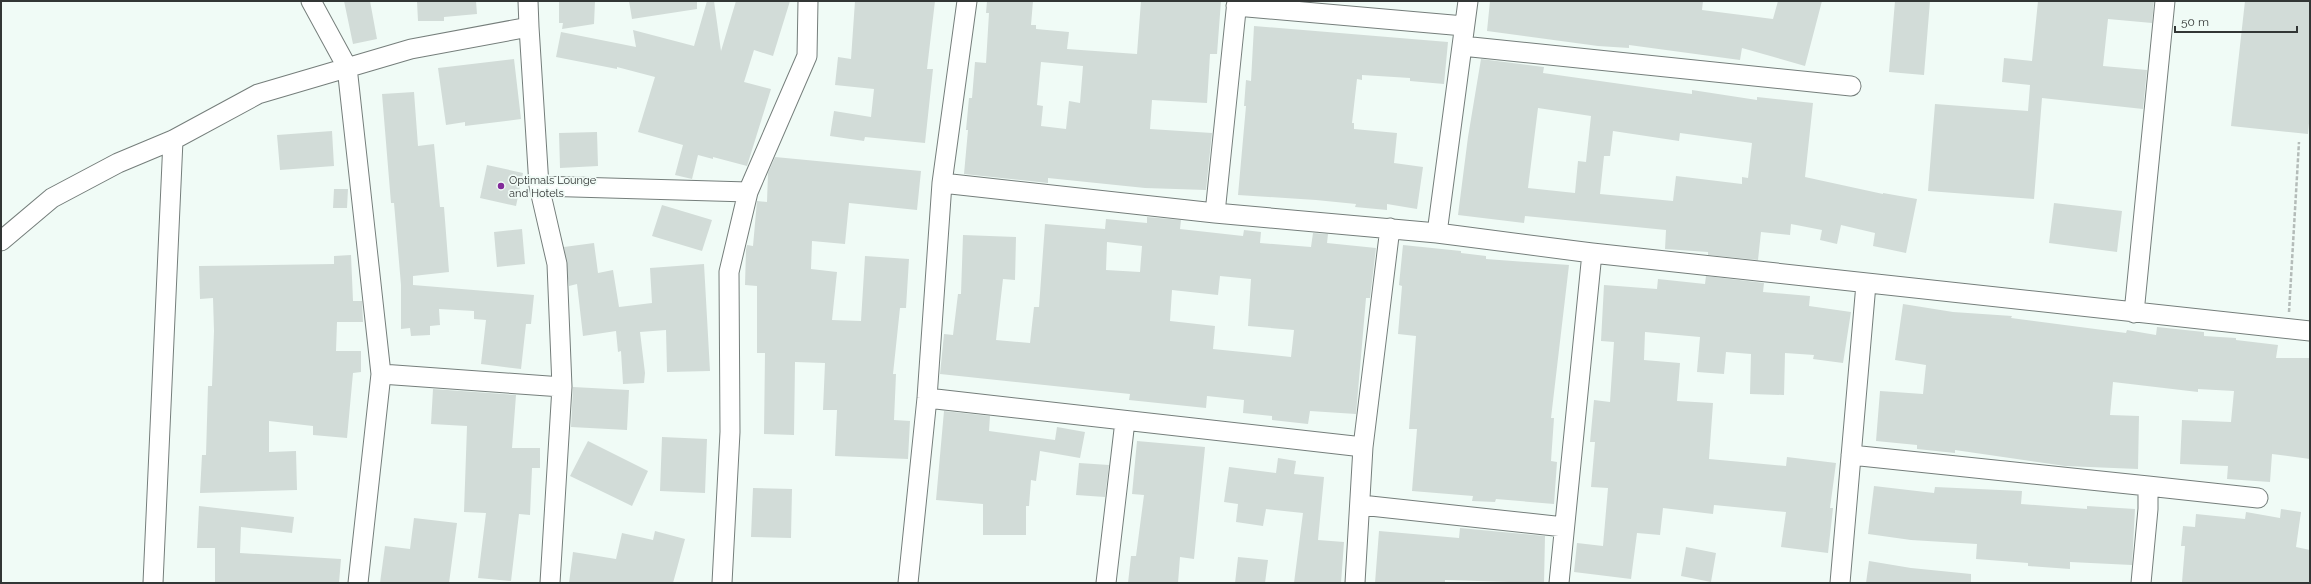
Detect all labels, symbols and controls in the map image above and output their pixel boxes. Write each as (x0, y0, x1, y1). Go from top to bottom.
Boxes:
scale bar (2175, 8, 2297, 34)
text: 50 m (2181, 15, 2209, 29)
place label: Optimals Lounge and Hotels (509, 174, 597, 200)
marker: Optimals Lounge and Hotels (496, 181, 506, 191)

